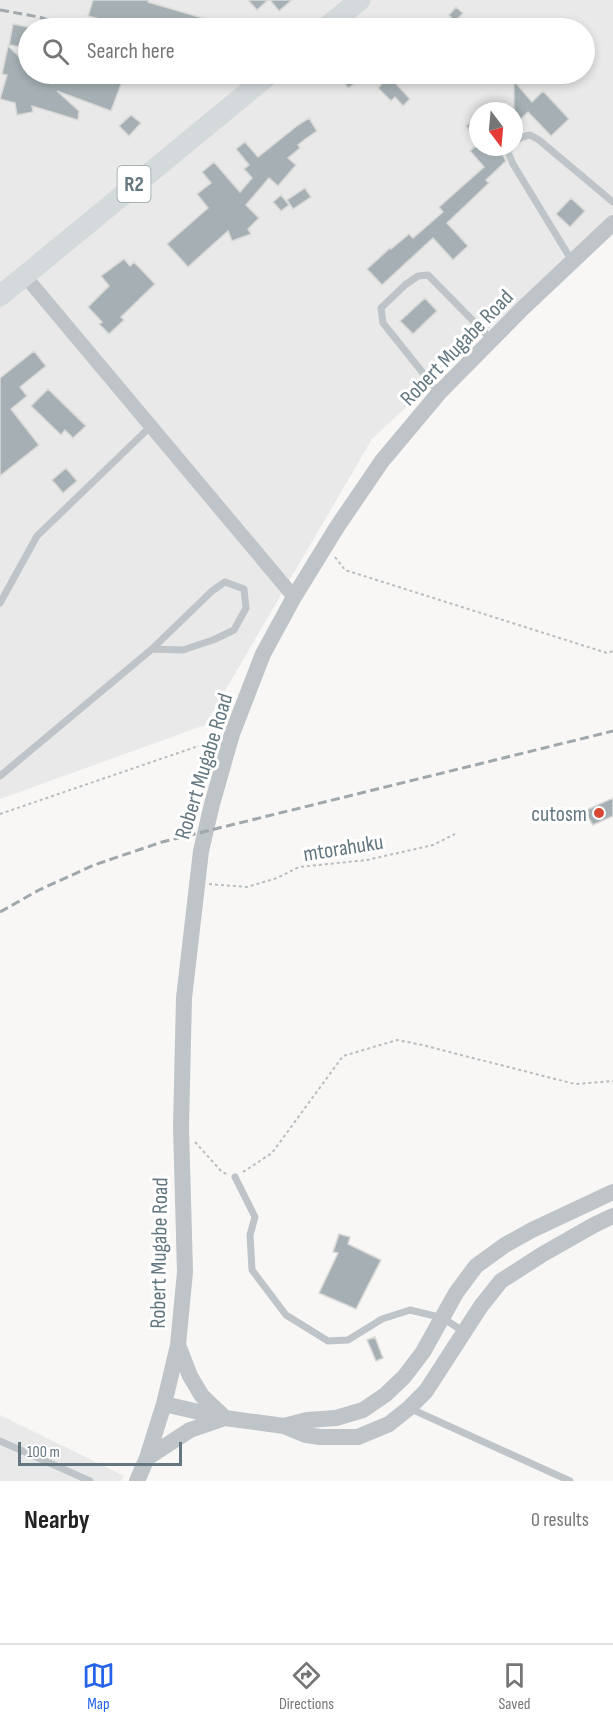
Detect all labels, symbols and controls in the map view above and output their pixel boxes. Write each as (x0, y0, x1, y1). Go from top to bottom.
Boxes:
search box (18, 18, 595, 84)
icon: search (39, 35, 72, 68)
text: Search here (87, 38, 174, 65)
north arrow (469, 102, 523, 156)
road number: R2 (118, 166, 150, 202)
street label: Robert Mugabe Road (395, 284, 519, 412)
street label: Robert Mugabe Road (169, 690, 239, 843)
place label: cutosm (531, 801, 587, 828)
marker: cutosm (592, 806, 606, 820)
street label: mtorahuku (301, 829, 385, 868)
street label: Robert Mugabe Road (145, 1177, 174, 1329)
scale bar (18, 1439, 182, 1466)
text: 100 m (27, 1443, 60, 1462)
text: Nearby (24, 1505, 90, 1536)
text: 0 results (531, 1508, 589, 1532)
tab: Map (82, 1659, 115, 1714)
tab: Directions (279, 1659, 334, 1714)
tab: Saved (498, 1659, 531, 1714)

